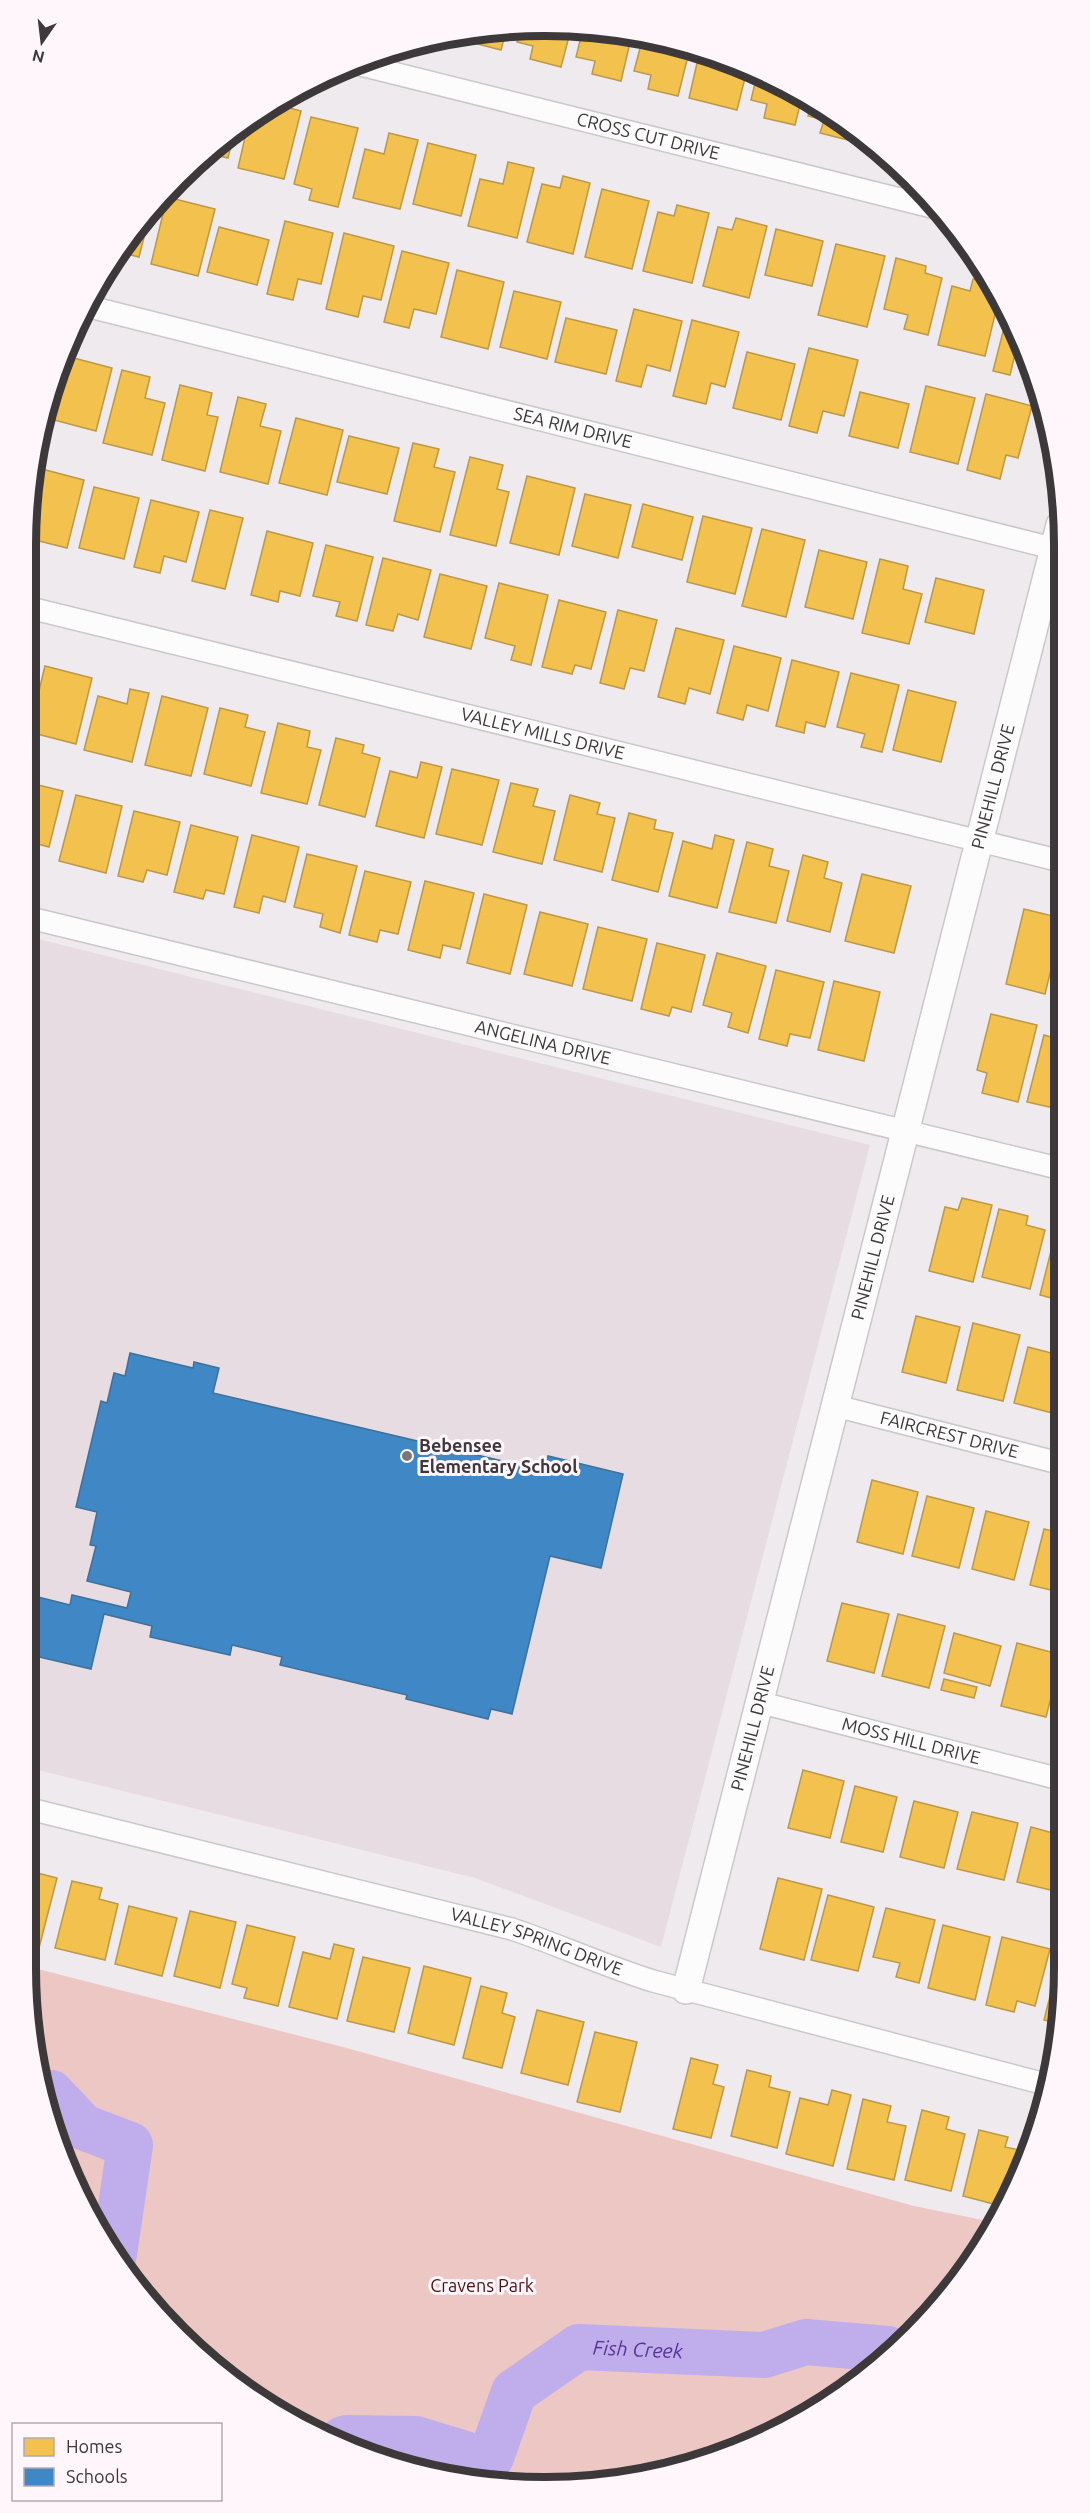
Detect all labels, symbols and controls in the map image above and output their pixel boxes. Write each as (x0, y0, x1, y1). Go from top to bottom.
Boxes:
north arrow (12, 12, 72, 72)
text: N (30, 46, 46, 67)
street label: CROSS CUT DRIVE (575, 108, 722, 163)
street label: SEA RIM DRIVE (512, 403, 634, 451)
street label: VALLEY MILLS DRIVE (459, 703, 627, 763)
street label: PINEHILL DRIVE (967, 722, 1018, 851)
street label: ANGELINA DRIVE (473, 1016, 613, 1068)
street label: PINEHILL DRIVE (847, 1193, 898, 1322)
street label: FAIRCREST DRIVE (878, 1407, 1021, 1461)
place label: Bebensee Elementary School (419, 1435, 578, 1476)
marker: Bebensee Elementary School (400, 1449, 414, 1463)
street label: PINEHILL DRIVE (726, 1664, 777, 1793)
street label: MOSS HILL DRIVE (840, 1713, 983, 1767)
street label: VALLEY SPRING DRIVE (449, 1903, 626, 1979)
park label: Cravens Park (430, 2275, 534, 2295)
water label: Fish Creek (592, 2336, 684, 2363)
legend (12, 2423, 222, 2501)
text: Homes (66, 2436, 123, 2456)
text: Schools (66, 2466, 128, 2486)

